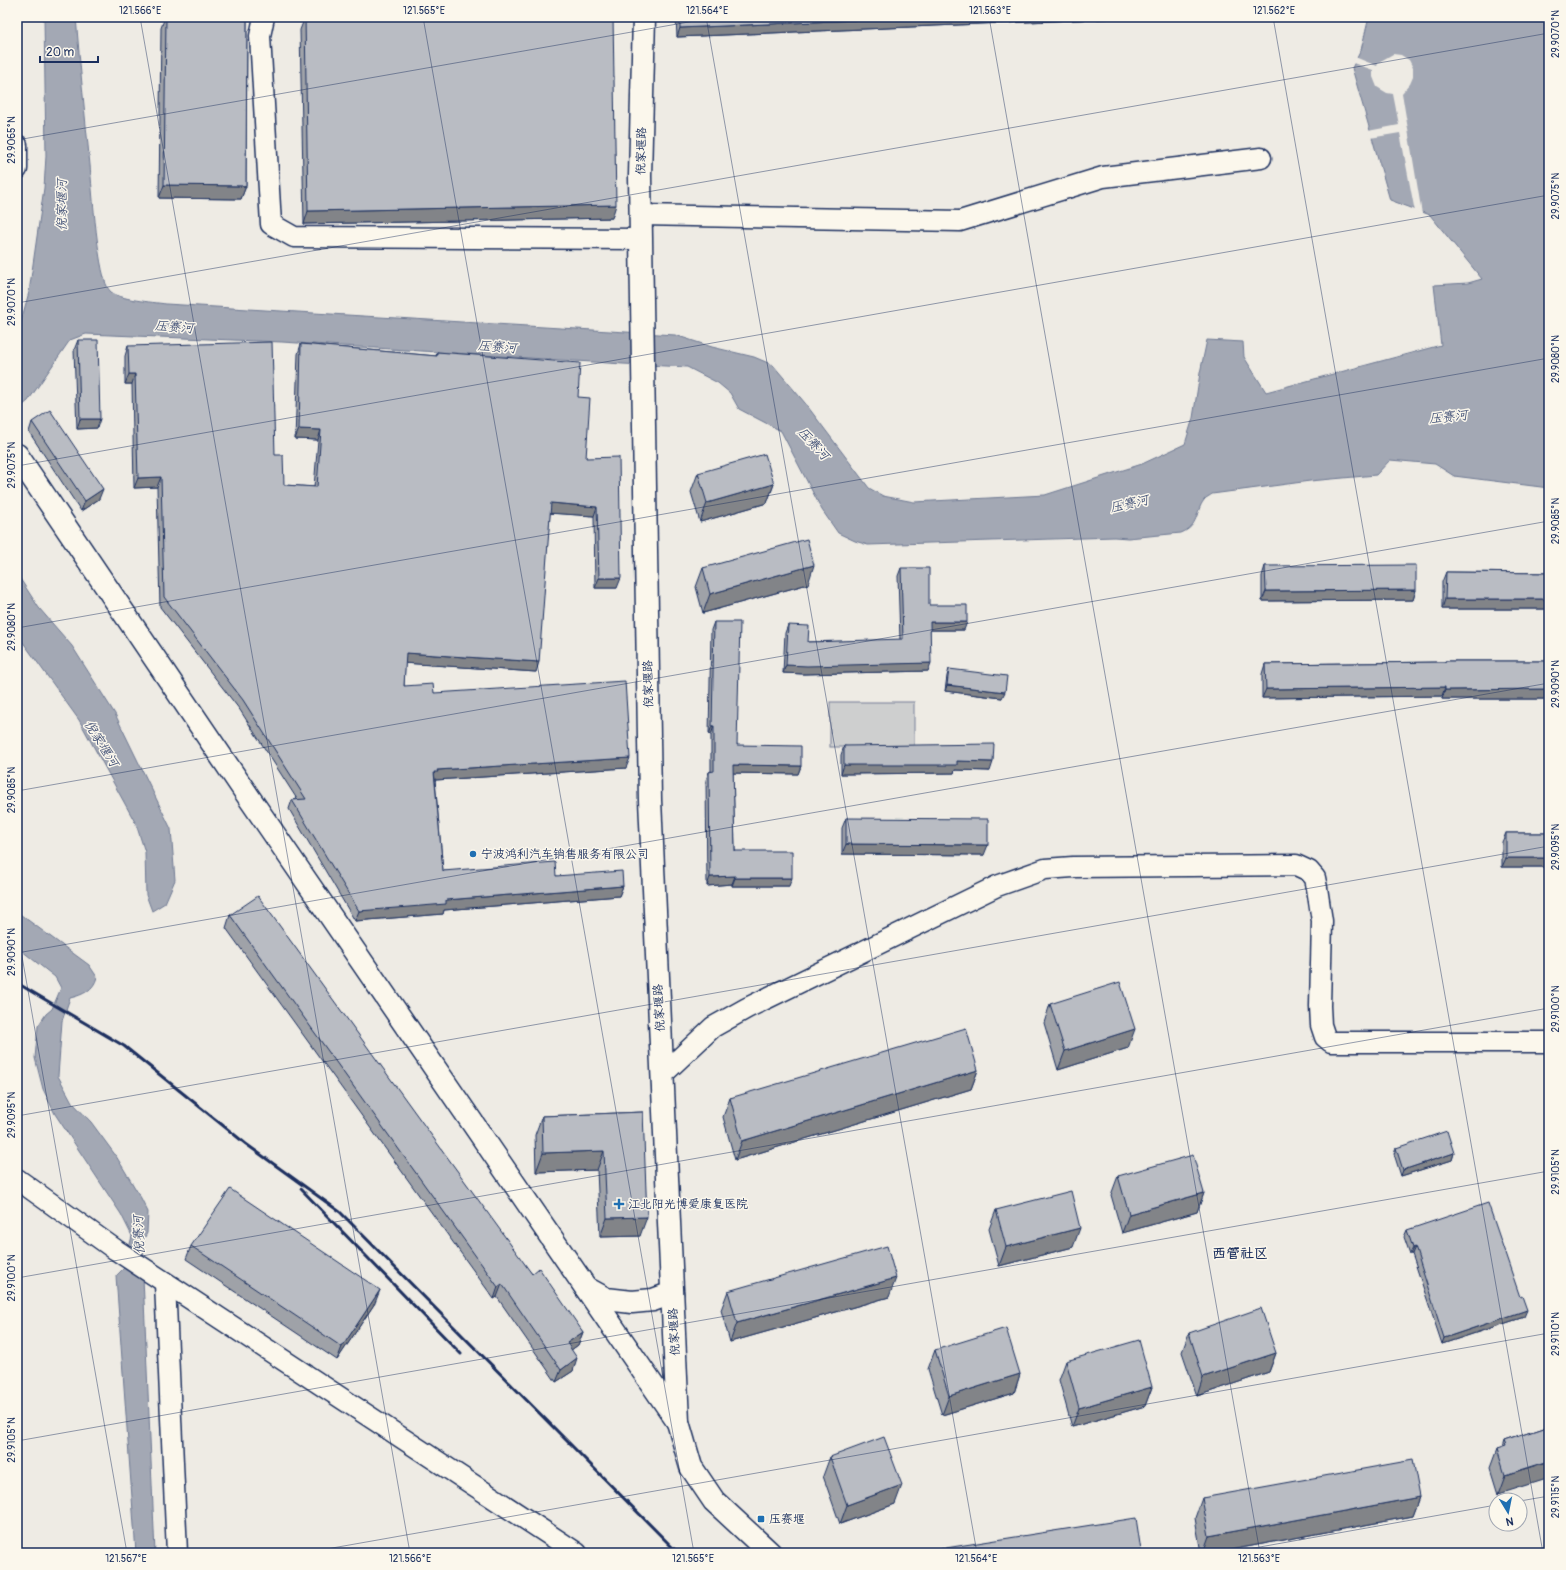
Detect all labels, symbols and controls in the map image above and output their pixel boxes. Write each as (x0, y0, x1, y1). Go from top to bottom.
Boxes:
text: 121.566°E (119, 5, 161, 17)
text: 121.565°E (403, 5, 445, 17)
text: 121.564°E (686, 5, 728, 17)
text: 121.563°E (969, 5, 1011, 17)
text: 121.562°E (1253, 5, 1295, 17)
text: 29.9070°N (1550, 10, 1562, 58)
scale bar (40, 38, 98, 64)
text: 20 m (46, 45, 75, 60)
text: 29.9065°N (6, 116, 18, 164)
street label: 倪家堰路 (634, 127, 649, 175)
text: 29.9075°N (1550, 172, 1562, 219)
water label: 倪家堰河 (54, 177, 70, 231)
text: 29.9070°N (6, 278, 18, 326)
water label: 压赛河 (154, 318, 196, 336)
text: 29.9080°N (1550, 335, 1562, 383)
water label: 压赛河 (477, 338, 519, 356)
water label: 压赛河 (1428, 407, 1470, 427)
water label: 压赛河 (794, 424, 834, 465)
text: 29.9075°N (6, 441, 18, 488)
water label: 压赛河 (1108, 491, 1152, 516)
text: 29.9085°N (1550, 498, 1562, 544)
text: 29.9080°N (6, 603, 18, 651)
street label: 倪家堰路 (641, 660, 656, 708)
text: 29.9090°N (1550, 660, 1562, 708)
water label: 倪家堰河 (81, 717, 123, 772)
text: 29.9085°N (6, 767, 18, 813)
text: 29.9095°N (1550, 823, 1562, 870)
place label: 宁波鸿利汽车销售服务有限公司 (481, 847, 649, 862)
marker: 宁波鸿利汽车销售服务有限公司 (468, 849, 478, 859)
text: 29.9090°N (6, 928, 18, 976)
street label: 倪家堰路 (651, 984, 668, 1032)
text: 29.9100°N (1550, 985, 1562, 1032)
text: 29.9095°N (6, 1091, 18, 1138)
text: 29.9105°N (1550, 1149, 1562, 1195)
place label: 江北阳光博爱康复医院 (628, 1197, 748, 1212)
marker: 江北阳光博爱康复医院 (613, 1198, 625, 1210)
water label: 倪赛河 (130, 1213, 148, 1255)
district label: 西管社区 (1212, 1245, 1268, 1262)
text: 29.9100°N (6, 1254, 18, 1301)
street label: 倪家堰路 (666, 1308, 683, 1356)
text: 29.9110°N (1550, 1312, 1562, 1356)
text: 29.9105°N (6, 1417, 18, 1463)
text: 29.9115°N (1550, 1476, 1562, 1518)
north arrow (1488, 1492, 1528, 1532)
place label: 压赛堰 (769, 1512, 805, 1527)
marker: 压赛堰 (756, 1514, 766, 1524)
text: N (1504, 1514, 1514, 1529)
text: 121.567°E (105, 1553, 147, 1565)
text: 121.566°E (389, 1553, 431, 1565)
text: 121.565°E (672, 1553, 714, 1565)
text: 121.564°E (955, 1553, 997, 1565)
text: 121.563°E (1238, 1553, 1280, 1565)

